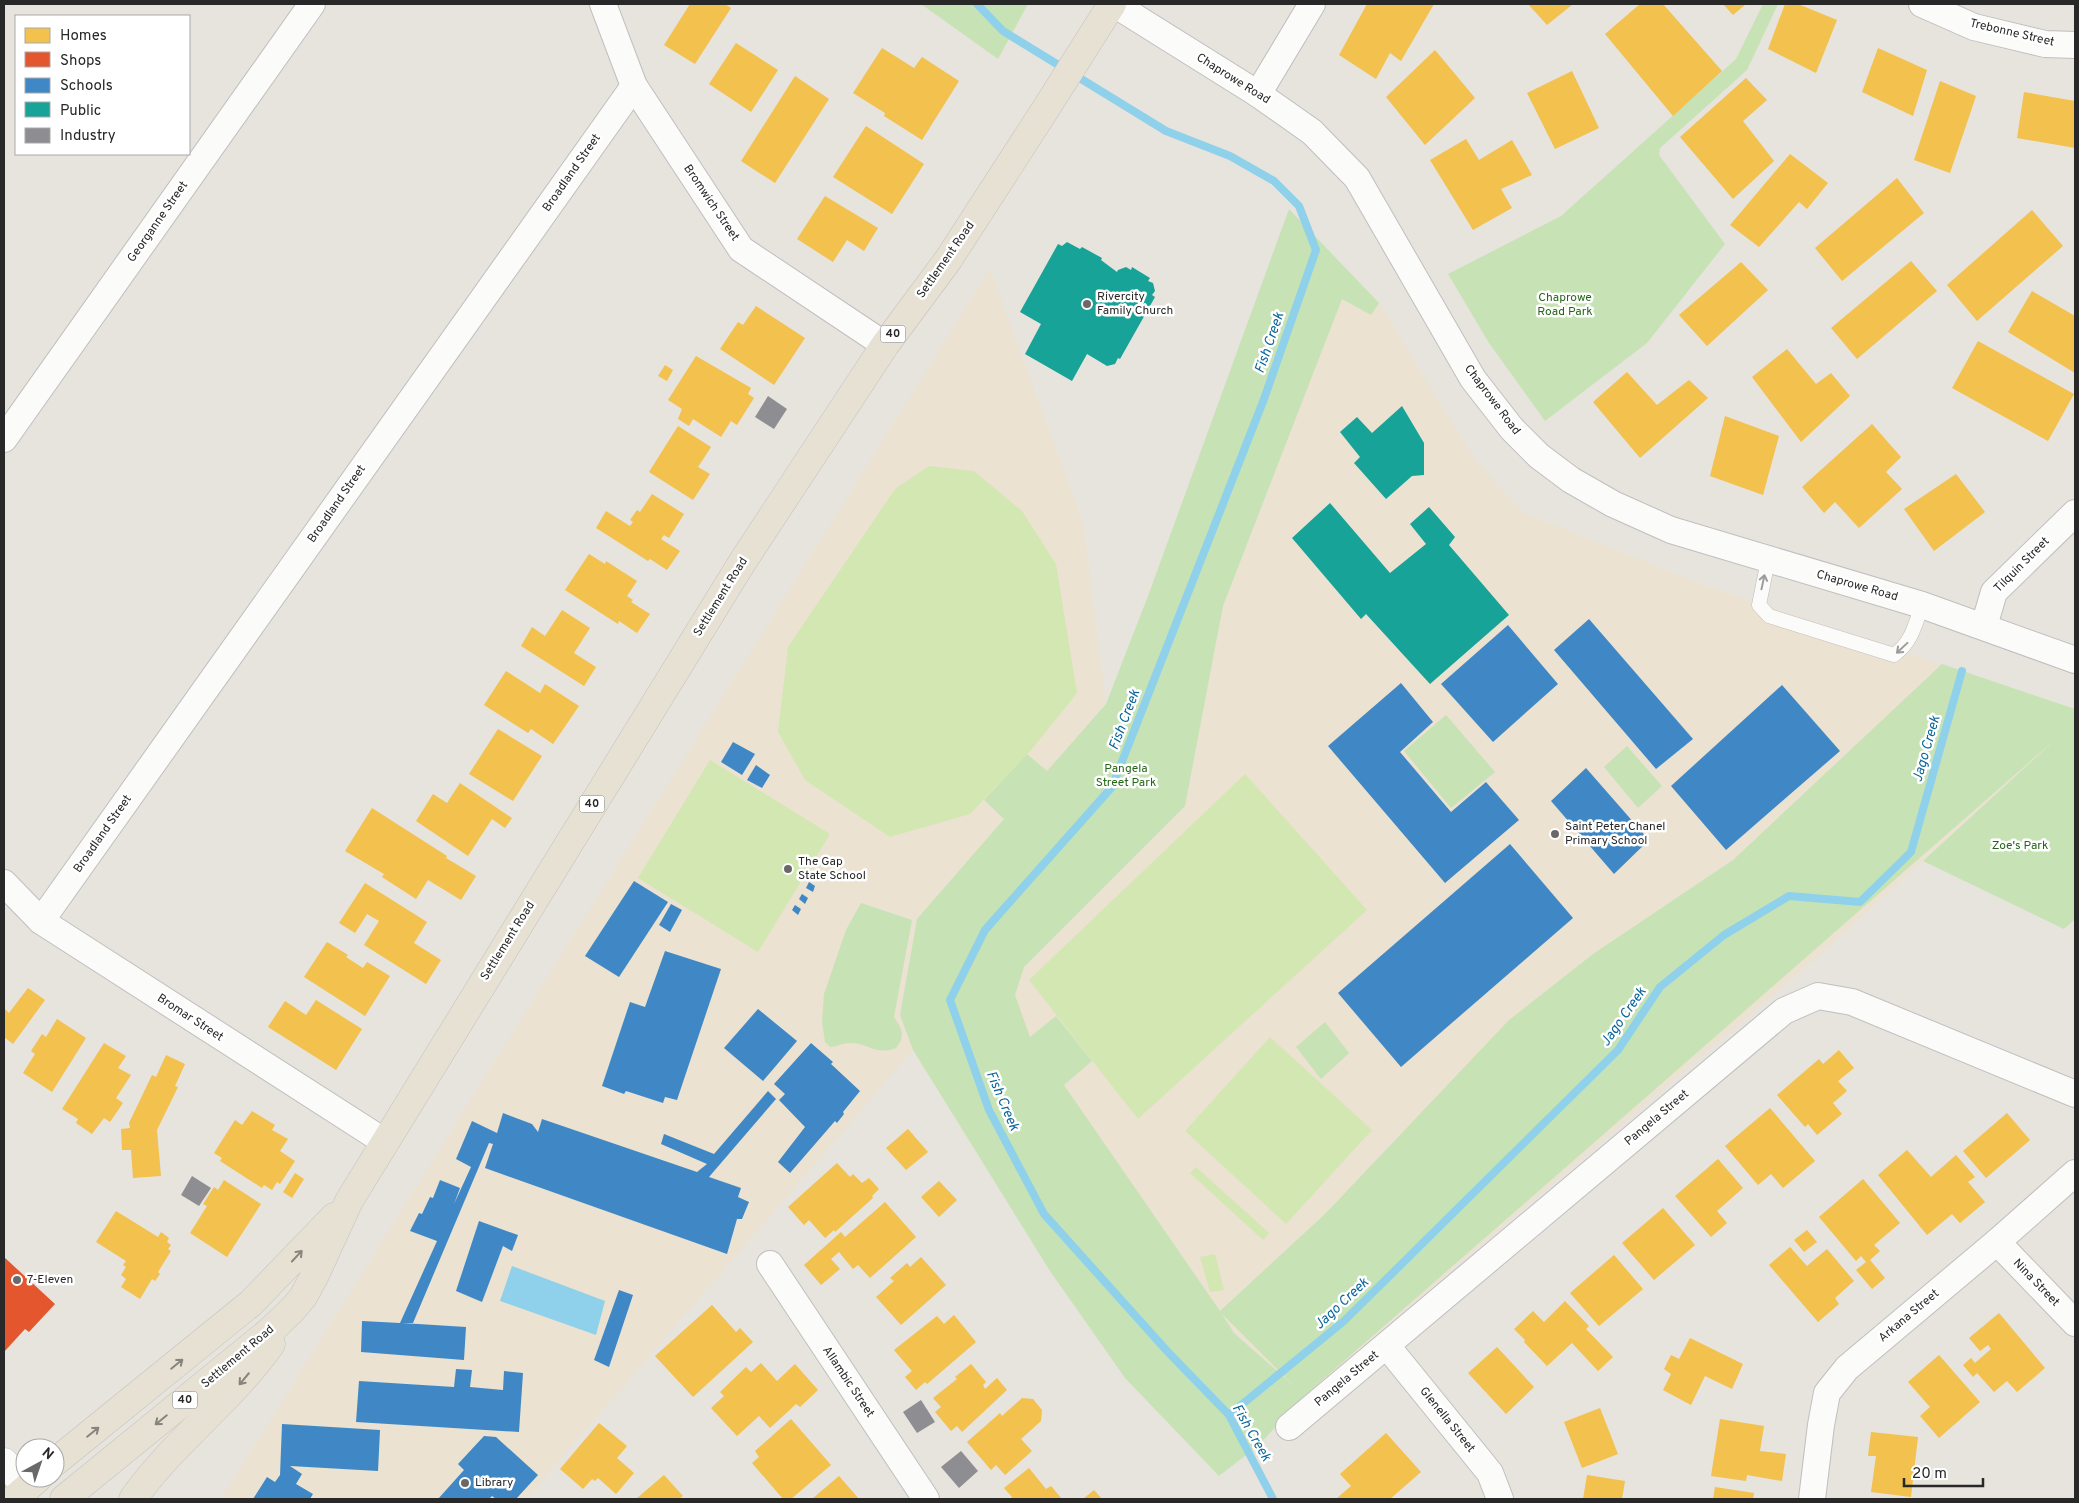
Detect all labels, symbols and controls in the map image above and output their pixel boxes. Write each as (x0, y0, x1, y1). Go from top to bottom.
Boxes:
legend (15, 15, 190, 155)
street label: Trebonne Street (1968, 15, 2056, 51)
text: Homes (60, 27, 107, 46)
street label: Chaprowe Road (1193, 50, 1273, 108)
text: Shops (60, 52, 101, 71)
text: Schools (60, 77, 113, 96)
text: Public (60, 102, 101, 121)
text: Industry (60, 127, 116, 146)
street label: Broadland Street (539, 131, 605, 215)
street label: Bromwich Street (679, 162, 743, 244)
street label: Georganne Street (124, 178, 192, 266)
street label: Settlement Road (914, 218, 978, 302)
place label: Rivercity Family Church (1097, 289, 1173, 319)
park label: Chaprowe Road Park (1537, 290, 1593, 320)
marker: Rivercity Family Church (1081, 298, 1093, 310)
water label: Fish Creek (1252, 309, 1289, 376)
road number: 40 (880, 326, 906, 342)
street label: Chaprowe Road (1460, 362, 1524, 438)
street label: Broadland Street (304, 462, 370, 546)
street label: Tilquin Street (1991, 534, 2053, 596)
street label: Settlement Road (690, 554, 752, 640)
street label: Chaprowe Road (1814, 567, 1900, 605)
one-way arrow (1759, 574, 1768, 590)
one-way arrow (1895, 642, 1908, 654)
water label: Fish Creek (1106, 686, 1145, 753)
water label: Jago Creek (1909, 713, 1945, 784)
park label: Pangela Street Park (1096, 761, 1156, 791)
street label: Broadland Street (70, 792, 136, 876)
road number: 40 (580, 796, 604, 812)
place label: Saint Peter Chanel Primary School (1565, 819, 1665, 849)
marker: Saint Peter Chanel Primary School (1549, 828, 1561, 840)
park label: Zoe's Park (1992, 838, 2048, 854)
place label: The Gap State School (798, 854, 866, 884)
marker: The Gap State School (782, 863, 794, 875)
street label: Settlement Road (477, 898, 539, 984)
water label: Jago Creek (1598, 983, 1651, 1050)
street label: Bromar Street (154, 991, 226, 1045)
water label: Fish Creek (982, 1069, 1023, 1134)
street label: Pangela Street (1622, 1086, 1692, 1150)
one-way arrow (291, 1249, 303, 1262)
street label: Nina Street (2009, 1256, 2063, 1310)
place label: 7-Eleven (27, 1272, 73, 1288)
marker: 7-Eleven (11, 1274, 23, 1286)
water label: Jago Creek (1311, 1274, 1373, 1333)
street label: Arkana Street (1875, 1286, 1943, 1346)
street label: Settlement Road (198, 1322, 278, 1392)
street label: Allambic Street (818, 1343, 878, 1421)
street label: Pangela Street (1312, 1347, 1382, 1411)
one-way arrow (170, 1359, 183, 1370)
one-way arrow (238, 1372, 249, 1385)
street label: Glenella Street (1416, 1384, 1478, 1456)
road number: 40 (172, 1392, 198, 1408)
water label: Fish Creek (1228, 1401, 1275, 1466)
one-way arrow (154, 1415, 167, 1426)
one-way arrow (86, 1426, 99, 1437)
north arrow (15, 1438, 65, 1488)
text: N (38, 1444, 57, 1464)
scale bar (1904, 1456, 1983, 1488)
text: 20 m (1912, 1465, 1947, 1484)
place label: Library (475, 1475, 513, 1491)
marker: Library (459, 1477, 471, 1489)

